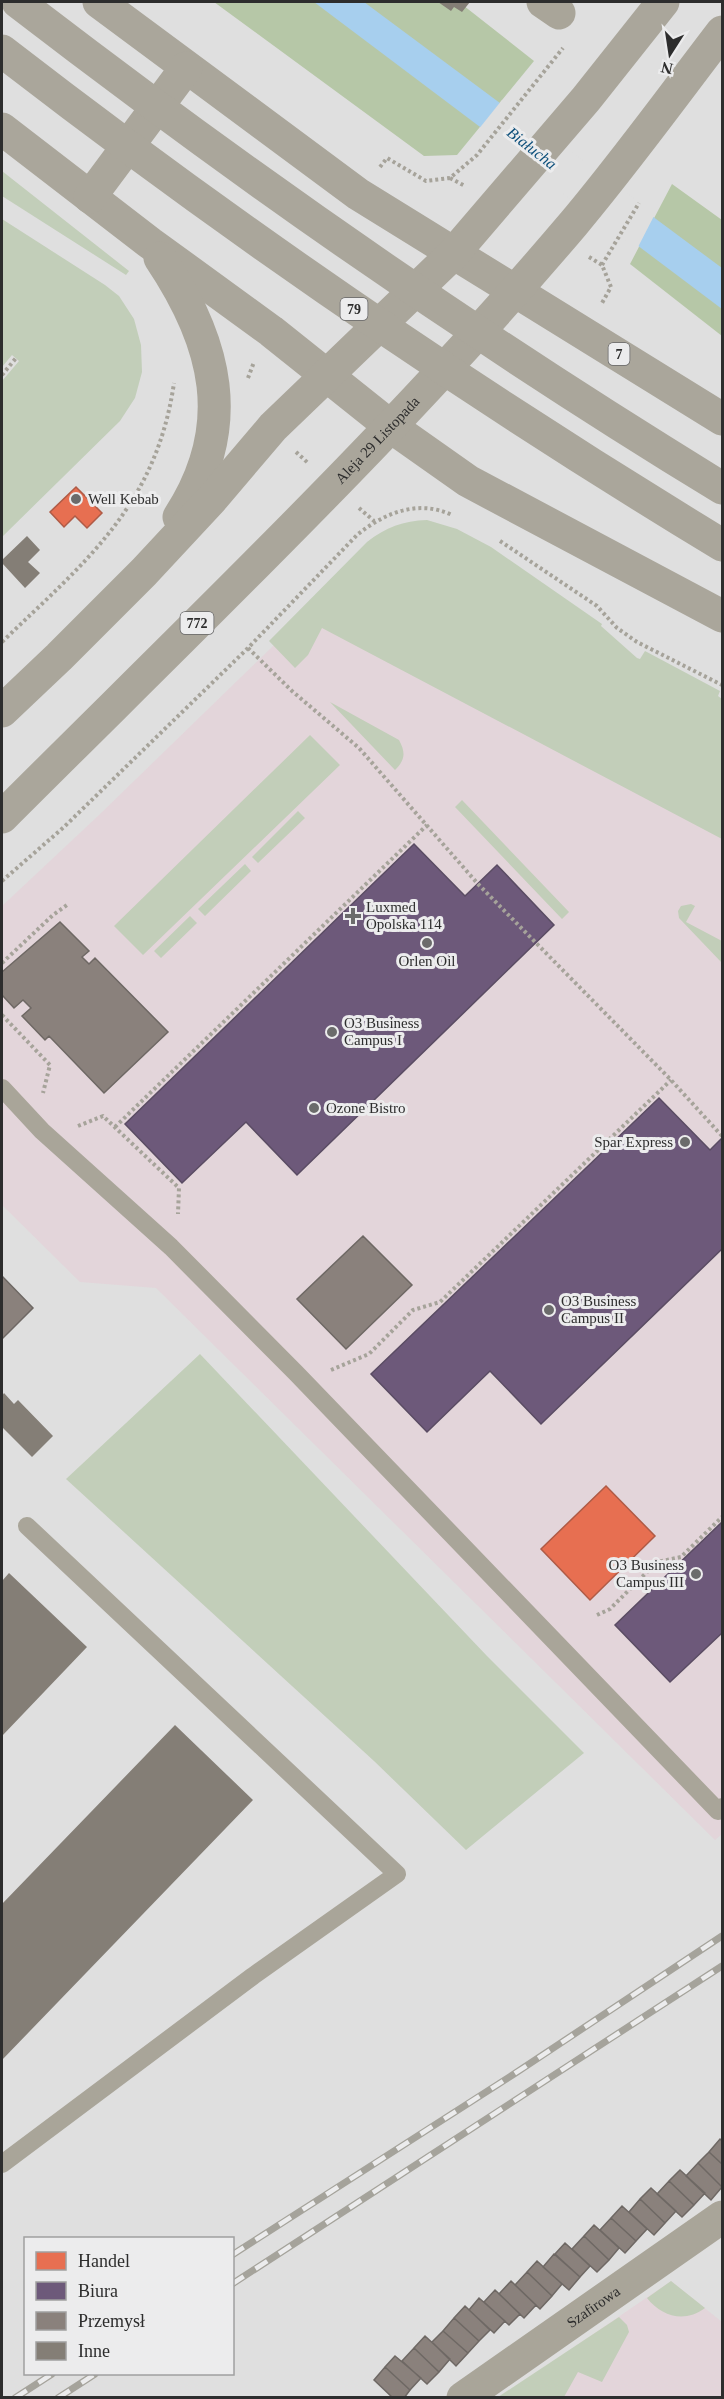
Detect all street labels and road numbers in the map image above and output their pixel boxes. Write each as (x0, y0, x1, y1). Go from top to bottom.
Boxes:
road number: 79 (340, 298, 368, 320)
road number: 7 (608, 343, 630, 365)
street label: Aleja 29 Listopada (332, 393, 423, 487)
road number: 772 (180, 612, 214, 634)
street label: Szafirowa (564, 2283, 623, 2331)

